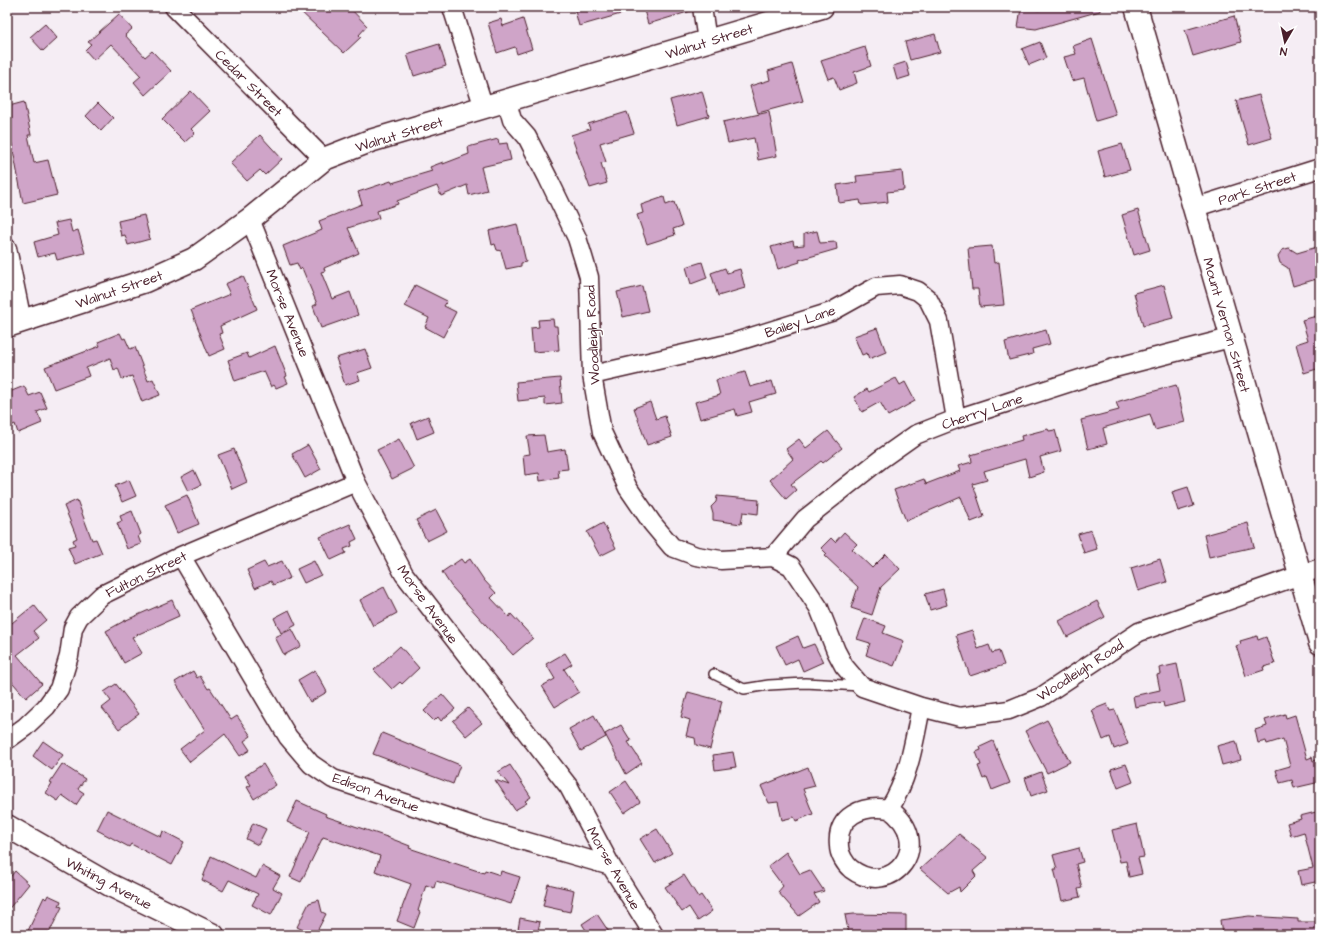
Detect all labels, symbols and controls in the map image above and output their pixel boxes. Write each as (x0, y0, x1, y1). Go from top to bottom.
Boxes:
street label: Walnut Street (663, 19, 756, 65)
north arrow (1265, 22, 1305, 62)
text: N (1279, 43, 1288, 59)
street label: Cedar Street (210, 45, 287, 122)
street label: Walnut Street (353, 112, 446, 158)
street label: Park Street (1216, 167, 1299, 211)
street label: Mount Vernon Street (1197, 255, 1255, 395)
street label: Walnut Street (73, 266, 166, 314)
street label: Morse Avenue (260, 267, 314, 361)
street label: Woodleigh Road (580, 285, 606, 385)
street label: Bailey Lane (762, 300, 839, 343)
street label: Cherry Lane (939, 389, 1026, 435)
street label: Fulton Street (102, 546, 191, 603)
street label: Morse Avenue (392, 561, 463, 648)
street label: Woodleigh Road (1033, 635, 1128, 706)
street label: Edison Avenue (330, 768, 422, 818)
street label: Morse Avenue (581, 823, 645, 914)
street label: Whiting Avenue (62, 853, 156, 915)

